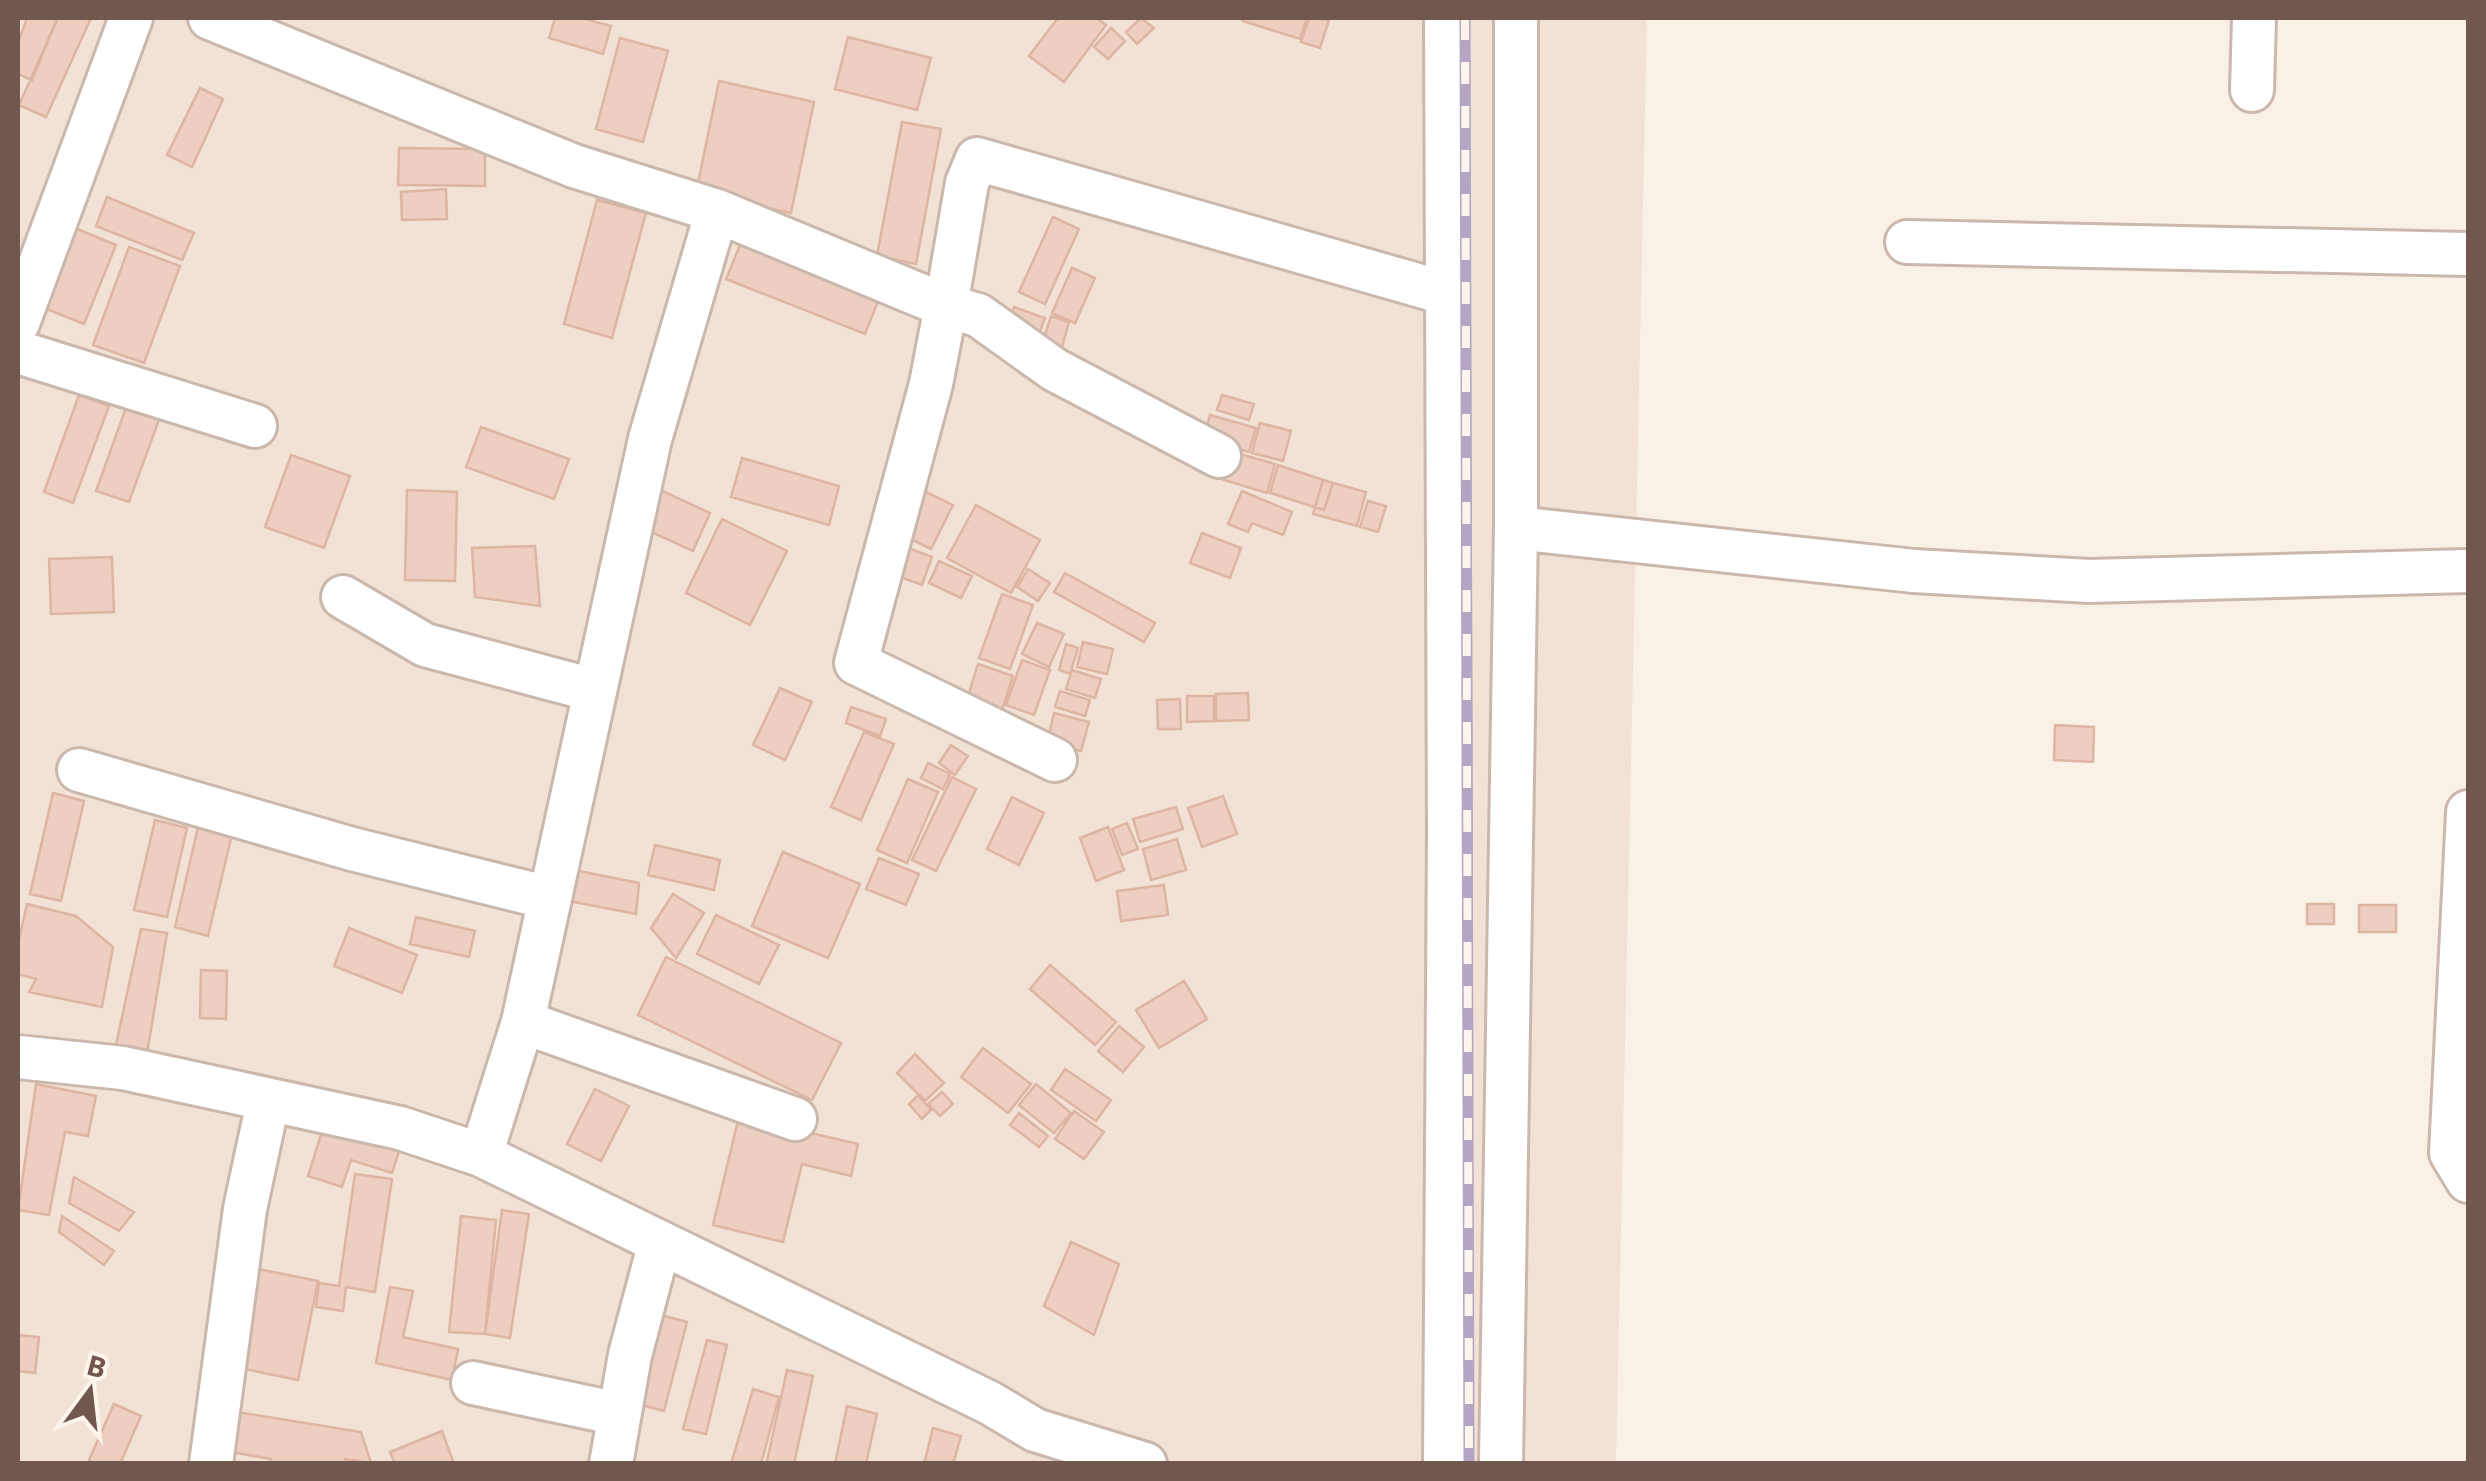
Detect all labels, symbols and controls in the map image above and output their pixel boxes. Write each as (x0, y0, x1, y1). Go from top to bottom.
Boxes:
north arrow (40, 1341, 140, 1441)
text: B (83, 1345, 111, 1387)

